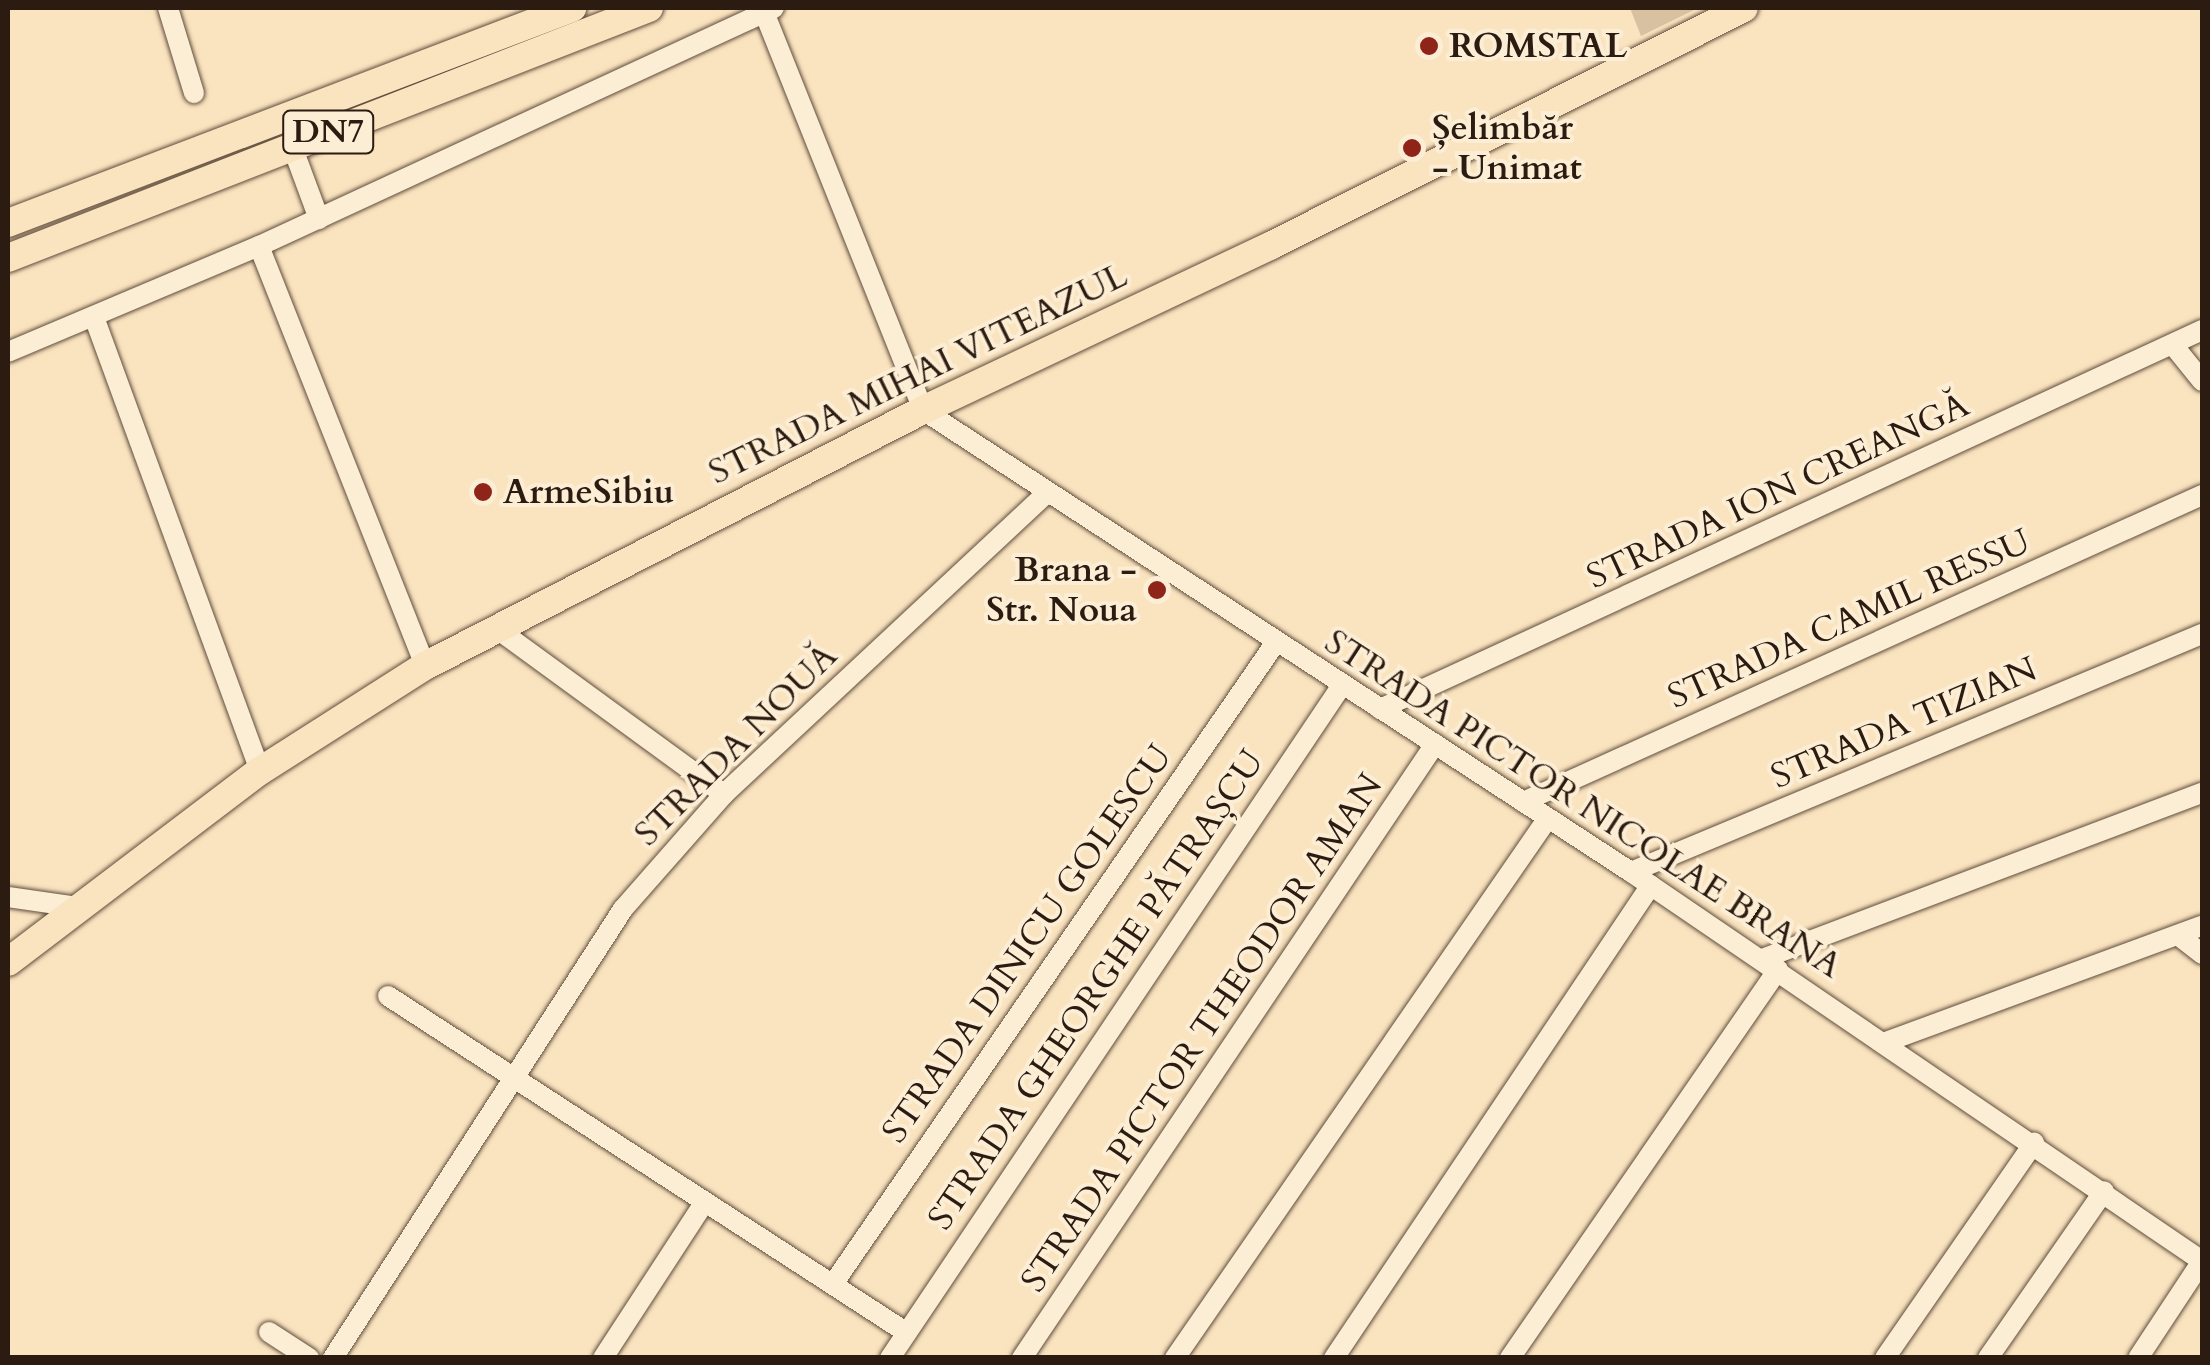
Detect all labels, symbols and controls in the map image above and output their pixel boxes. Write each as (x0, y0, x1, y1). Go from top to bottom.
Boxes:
place label: ROMSTAL (1449, 25, 1627, 67)
marker: ROMSTAL (1418, 35, 1440, 57)
road number: DN7 (280, 105, 376, 159)
place label: Șelimbăr - Unimat (1432, 107, 1582, 189)
marker: Șelimbăr - Unimat (1401, 137, 1423, 159)
street label: STRADA MIHAI VITEAZUL (702, 254, 1134, 494)
street label: STRADA ION CREANGĂ (1580, 384, 1976, 598)
place label: ArmeSibiu (503, 471, 674, 513)
marker: ArmeSibiu (472, 481, 494, 503)
street label: STRADA CAMIL RESSU (1662, 520, 2036, 718)
place label: Brana - Str. Noua (986, 549, 1137, 631)
marker: Brana - Str. Noua (1146, 579, 1168, 601)
street label: STRADA PICTOR NICOLAE BRANA (1317, 621, 1849, 987)
street label: STRADA NOUĂ (626, 635, 846, 855)
street label: STRADA TIZIAN (1765, 648, 2043, 798)
street label: STRADA DINICU GOLESCU (873, 737, 1181, 1151)
street label: STRADA GHEORGHE PĂTRAȘCU (919, 742, 1273, 1238)
street label: STRADA PICTOR THEODOR AMAN (1012, 766, 1392, 1300)

